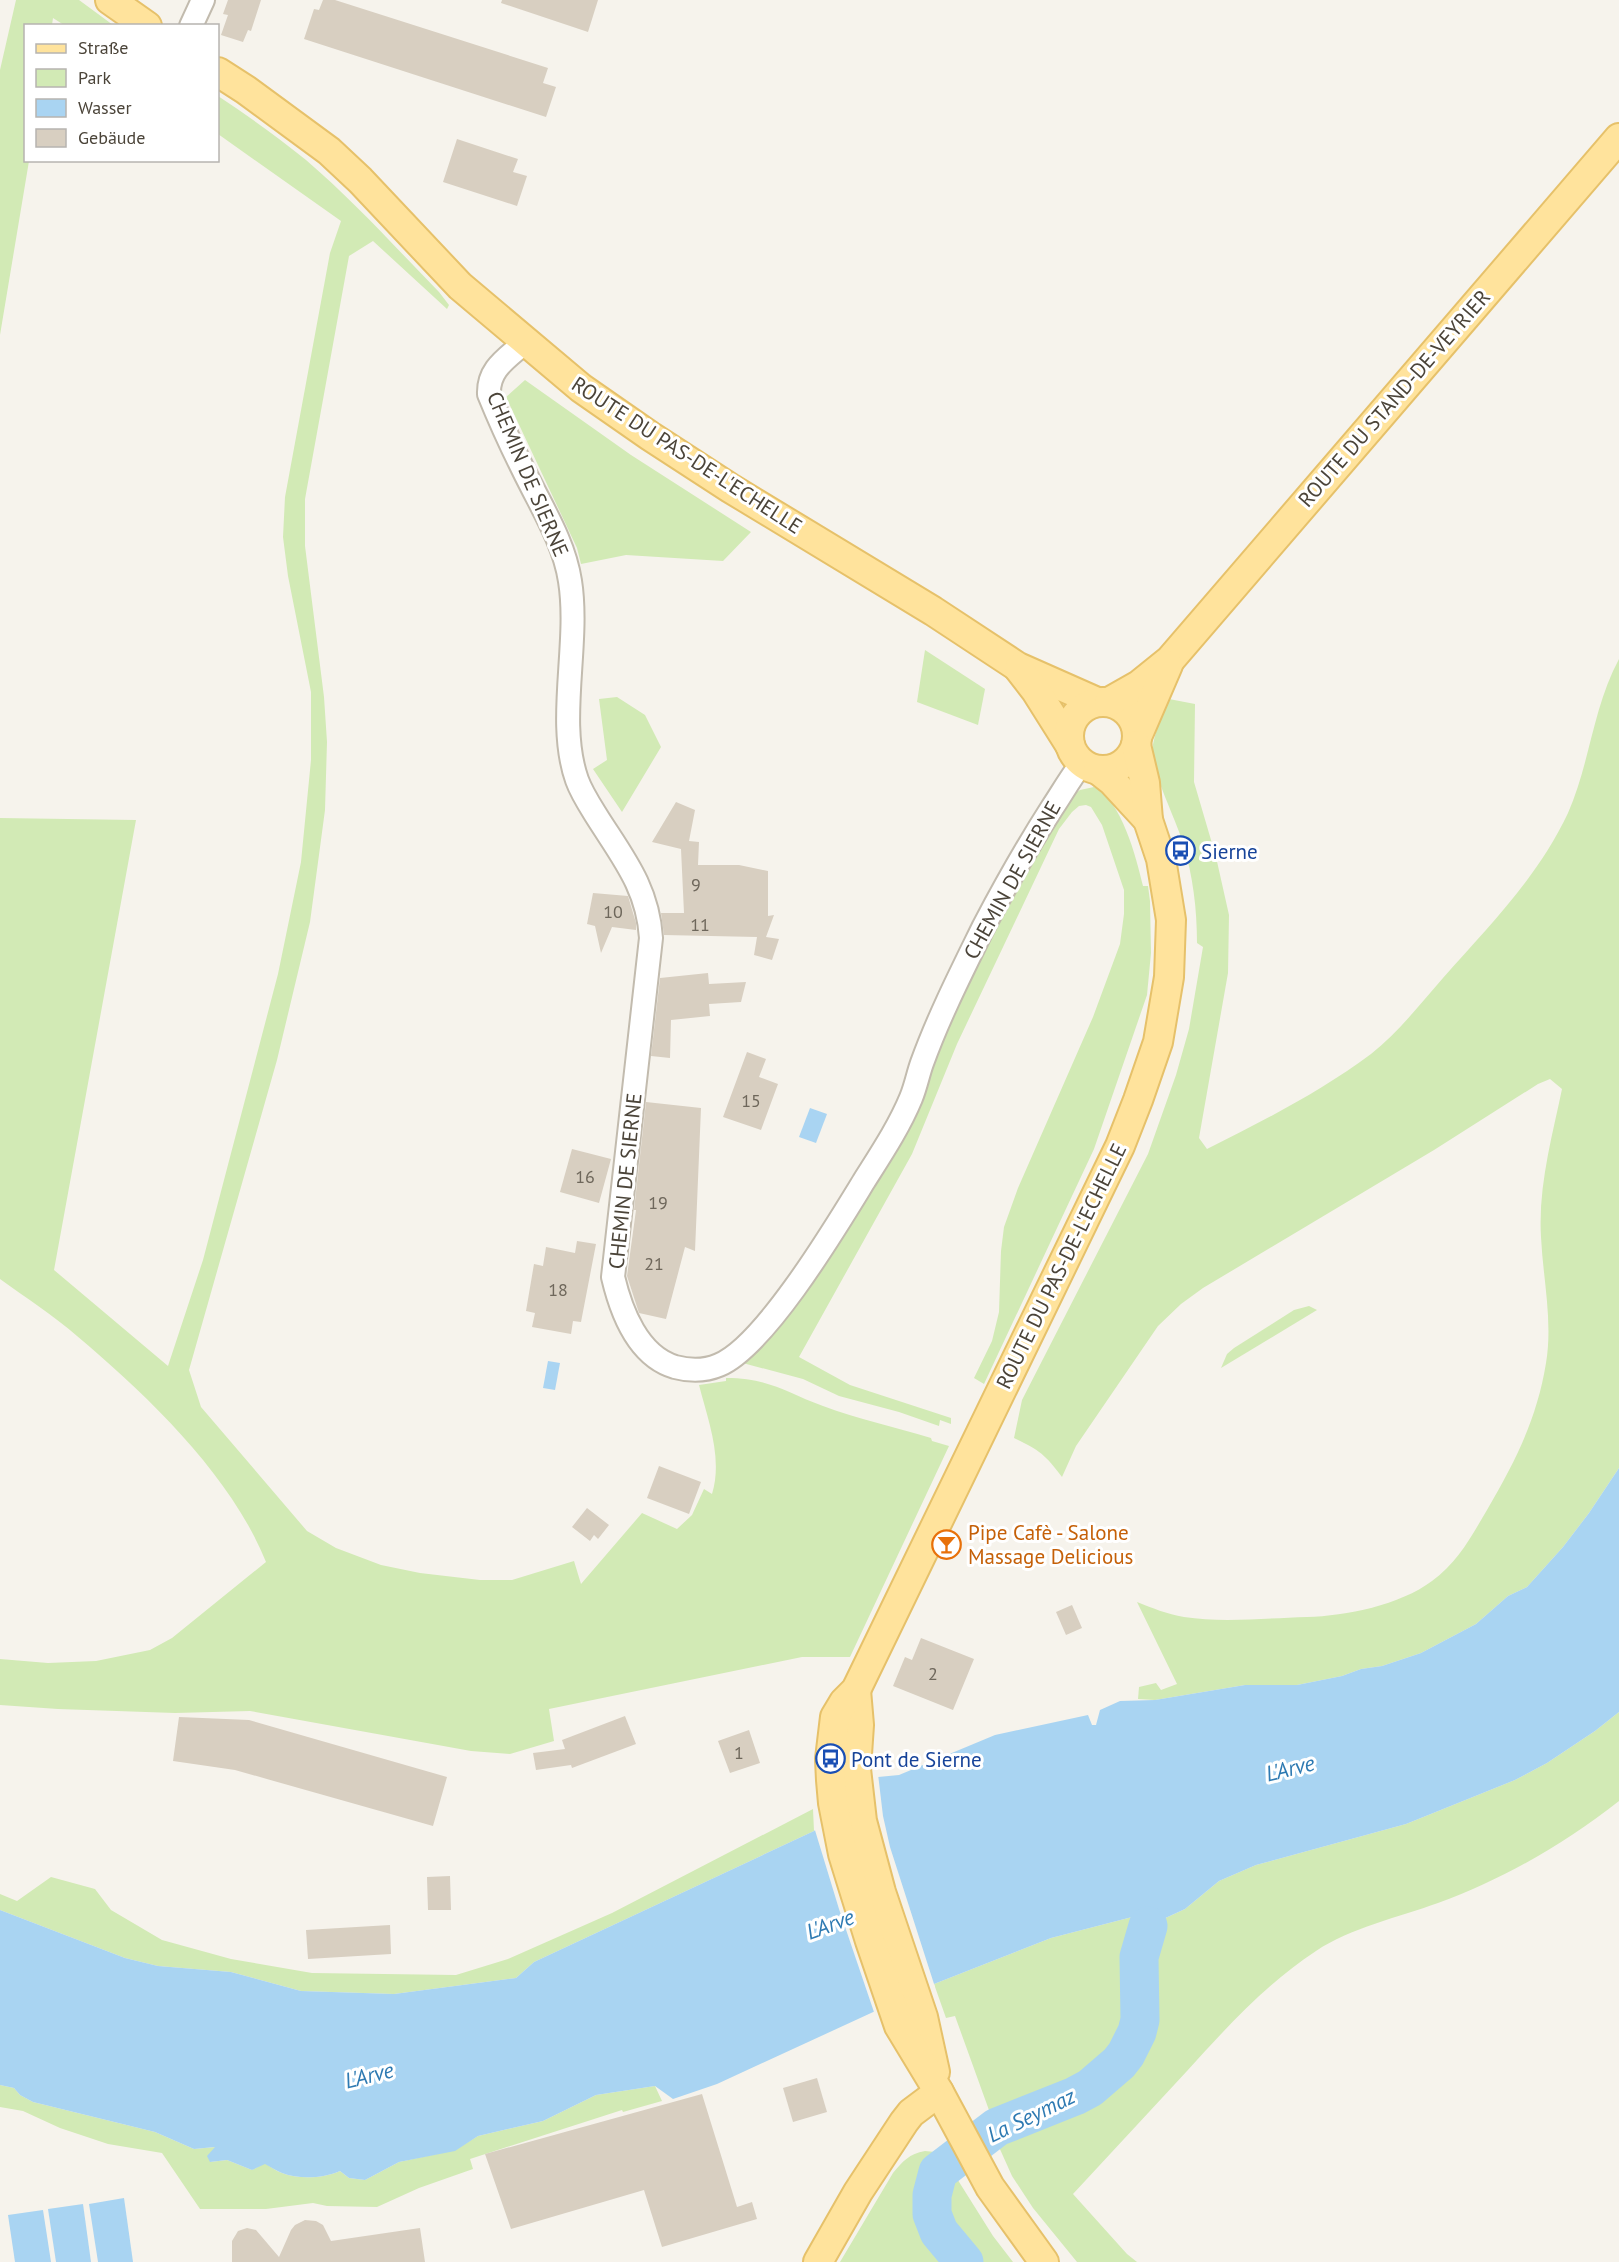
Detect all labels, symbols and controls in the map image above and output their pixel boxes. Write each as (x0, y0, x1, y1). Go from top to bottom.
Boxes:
legend (24, 24, 219, 162)
text: Straße (78, 36, 129, 59)
text: Park (78, 66, 111, 89)
text: Wasser (78, 96, 132, 119)
text: Gebäude (78, 126, 145, 149)
street label: ROUTE DU STAND-DE-VEYRIER (1292, 284, 1496, 512)
street label: ROUTE DU PAS-DE-L'ECHELLE (567, 370, 807, 540)
street label: CHEMIN DE SIERNE (481, 387, 575, 561)
street label: CHEMIN DE SIERNE (957, 796, 1067, 964)
bus stop icon: Sierne (1164, 835, 1196, 867)
place label: Sierne (1201, 838, 1258, 865)
house number: 9 (691, 873, 701, 896)
house number: 10 (603, 900, 623, 923)
house number: 11 (690, 913, 710, 936)
house number: 15 (741, 1089, 761, 1112)
street label: CHEMIN DE SIERNE (602, 1092, 648, 1270)
street label: ROUTE DU PAS-DE-L'ECHELLE (990, 1139, 1132, 1393)
house number: 16 (575, 1165, 595, 1188)
house number: 19 (648, 1191, 668, 1214)
house number: 21 (644, 1252, 664, 1275)
house number: 18 (548, 1278, 568, 1301)
place label: Pipe Cafè - Salone Massage Delicious (968, 1519, 1133, 1570)
bar icon: Pipe Cafè - Salone Massage Delicious (931, 1528, 963, 1560)
house number: 2 (928, 1662, 938, 1685)
house number: 1 (734, 1741, 744, 1764)
bus stop icon: Pont de Sierne (814, 1743, 846, 1775)
place label: Pont de Sierne (851, 1746, 982, 1773)
water label: L'Arve (1263, 1748, 1318, 1788)
water label: L'Arve (802, 1902, 859, 1946)
water label: L'Arve (342, 2055, 397, 2095)
water label: La Seymaz (982, 2081, 1080, 2148)

